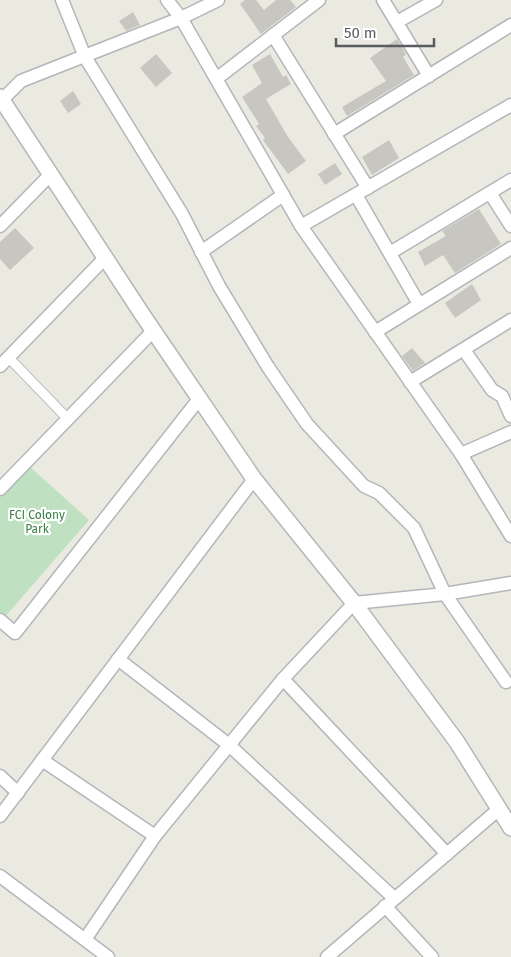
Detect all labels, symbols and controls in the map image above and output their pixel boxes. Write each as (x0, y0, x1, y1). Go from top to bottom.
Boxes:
scale bar (336, 15, 434, 47)
text: 50 m (344, 24, 377, 42)
park label: FCI Colony Park (9, 508, 65, 536)

